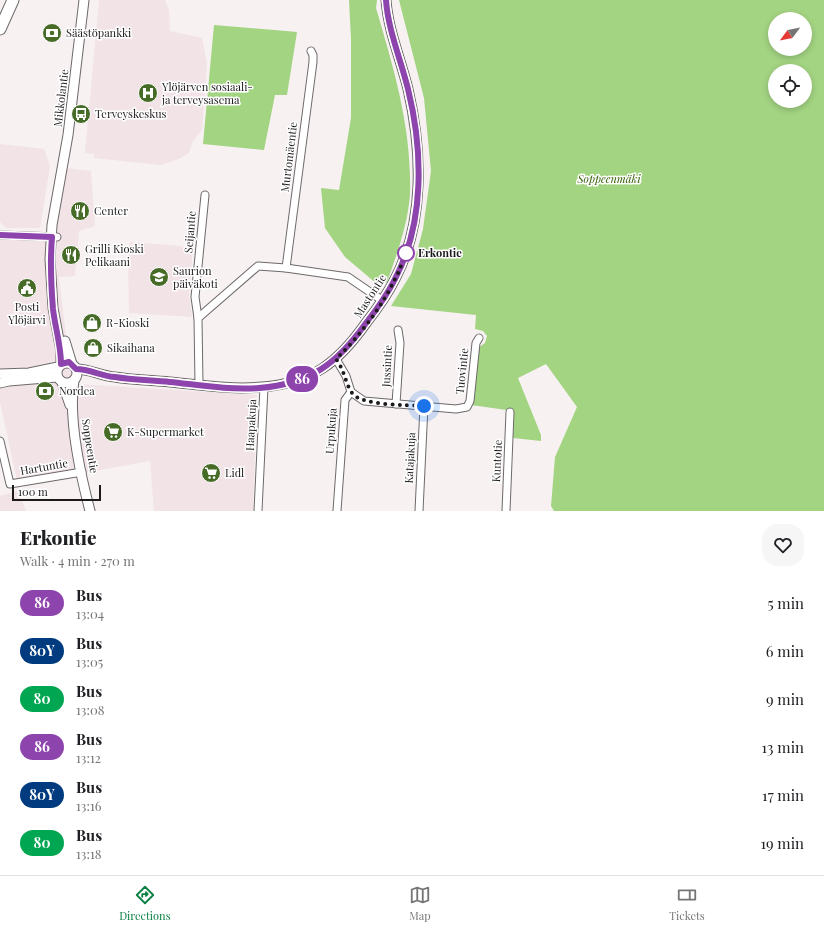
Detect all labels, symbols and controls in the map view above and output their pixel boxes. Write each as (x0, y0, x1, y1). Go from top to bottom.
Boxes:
north arrow (768, 12, 812, 56)
map controls (768, 12, 812, 108)
bank icon: Säästöpankki (41, 22, 63, 44)
place label: Säästöpankki (66, 25, 131, 40)
button: locate (768, 64, 812, 108)
street label: Mikkolantie (50, 68, 72, 128)
place label: Ylöjärven sosiaali- ja terveysasema (161, 79, 253, 107)
hospital icon: Ylöjärven sosiaali- ja terveysasema (137, 82, 159, 104)
bus stop icon: Terveyskeskus (70, 103, 92, 125)
place label: Terveyskeskus (95, 106, 167, 121)
street label: Murtomäentie (277, 120, 300, 193)
park label: Soppeenmäki (576, 171, 641, 186)
restaurant icon: Center (69, 200, 91, 222)
place label: Center (94, 203, 128, 218)
street label: Seijantie (180, 210, 199, 254)
place label: Grilli Kioski Pelikaani (85, 241, 144, 269)
restaurant icon: Grilli Kioski Pelikaani (60, 244, 82, 266)
marker: Erkontie (397, 244, 415, 262)
place label: Erkontie (418, 245, 462, 260)
place label: Saurion päiväkoti (173, 263, 218, 291)
school or university icon: Saurion päiväkoti (148, 266, 170, 288)
street label: Mastontie (350, 271, 389, 320)
public building icon: Posti Ylöjärvi (16, 277, 38, 299)
place label: Posti Ylöjärvi (7, 299, 46, 327)
shop icon: R-Kioski (81, 312, 103, 334)
place label: R-Kioski (106, 315, 149, 330)
shop icon: Sikaihana (82, 337, 104, 359)
place label: Sikaihana (107, 340, 155, 355)
street label: Jussintie (378, 344, 395, 388)
street label: Tuovintie (452, 347, 471, 395)
line badge: 86 (284, 366, 320, 392)
text: 86 (294, 369, 310, 388)
bank icon: Nordea (34, 380, 56, 402)
place label: Nordea (59, 383, 95, 398)
your location (414, 396, 434, 416)
street label: Haapakuja (242, 398, 259, 451)
street label: Urpukuja (321, 407, 340, 454)
street label: Soppeentie (79, 418, 102, 475)
supermarket icon: K-Supermarket (102, 421, 124, 443)
place label: K-Supermarket (127, 424, 204, 439)
street label: Katajakuja (401, 431, 418, 484)
street label: Kuntotie (488, 439, 505, 483)
street label: Hartuntie (19, 455, 69, 478)
supermarket icon: Lidl (200, 462, 222, 484)
place label: Lidl (225, 465, 244, 480)
scale bar (12, 483, 101, 502)
text: 100 m (18, 484, 48, 499)
text: Erkontie (20, 524, 97, 550)
button: heart (762, 524, 804, 566)
text: Walk · 4 min · 270 m (20, 552, 135, 569)
text: Bus (76, 585, 102, 605)
text: 86 (34, 593, 50, 612)
text: 5 min (768, 593, 804, 613)
text: 13:04 (76, 605, 104, 622)
text: Bus (76, 633, 102, 653)
text: 80Y (29, 641, 55, 660)
text: 6 min (766, 641, 804, 661)
text: 13:05 (76, 653, 103, 670)
text: Bus (76, 681, 102, 701)
text: 80 (34, 689, 50, 708)
text: 9 min (766, 689, 804, 709)
text: 13:08 (76, 701, 104, 718)
text: Bus (76, 729, 102, 749)
text: 86 (34, 737, 50, 756)
text: 13 min (762, 737, 804, 757)
text: 13:12 (76, 749, 101, 766)
text: Bus (76, 777, 102, 797)
text: 80Y (29, 785, 55, 804)
text: 17 min (762, 785, 804, 805)
text: 13:16 (76, 797, 101, 814)
text: Bus (76, 825, 102, 845)
text: 80 (34, 833, 50, 852)
text: 19 min (760, 833, 804, 853)
text: 13:18 (76, 845, 101, 862)
tab: Directions (119, 884, 171, 923)
tab: Map (409, 884, 431, 923)
tab: Tickets (669, 884, 705, 923)

